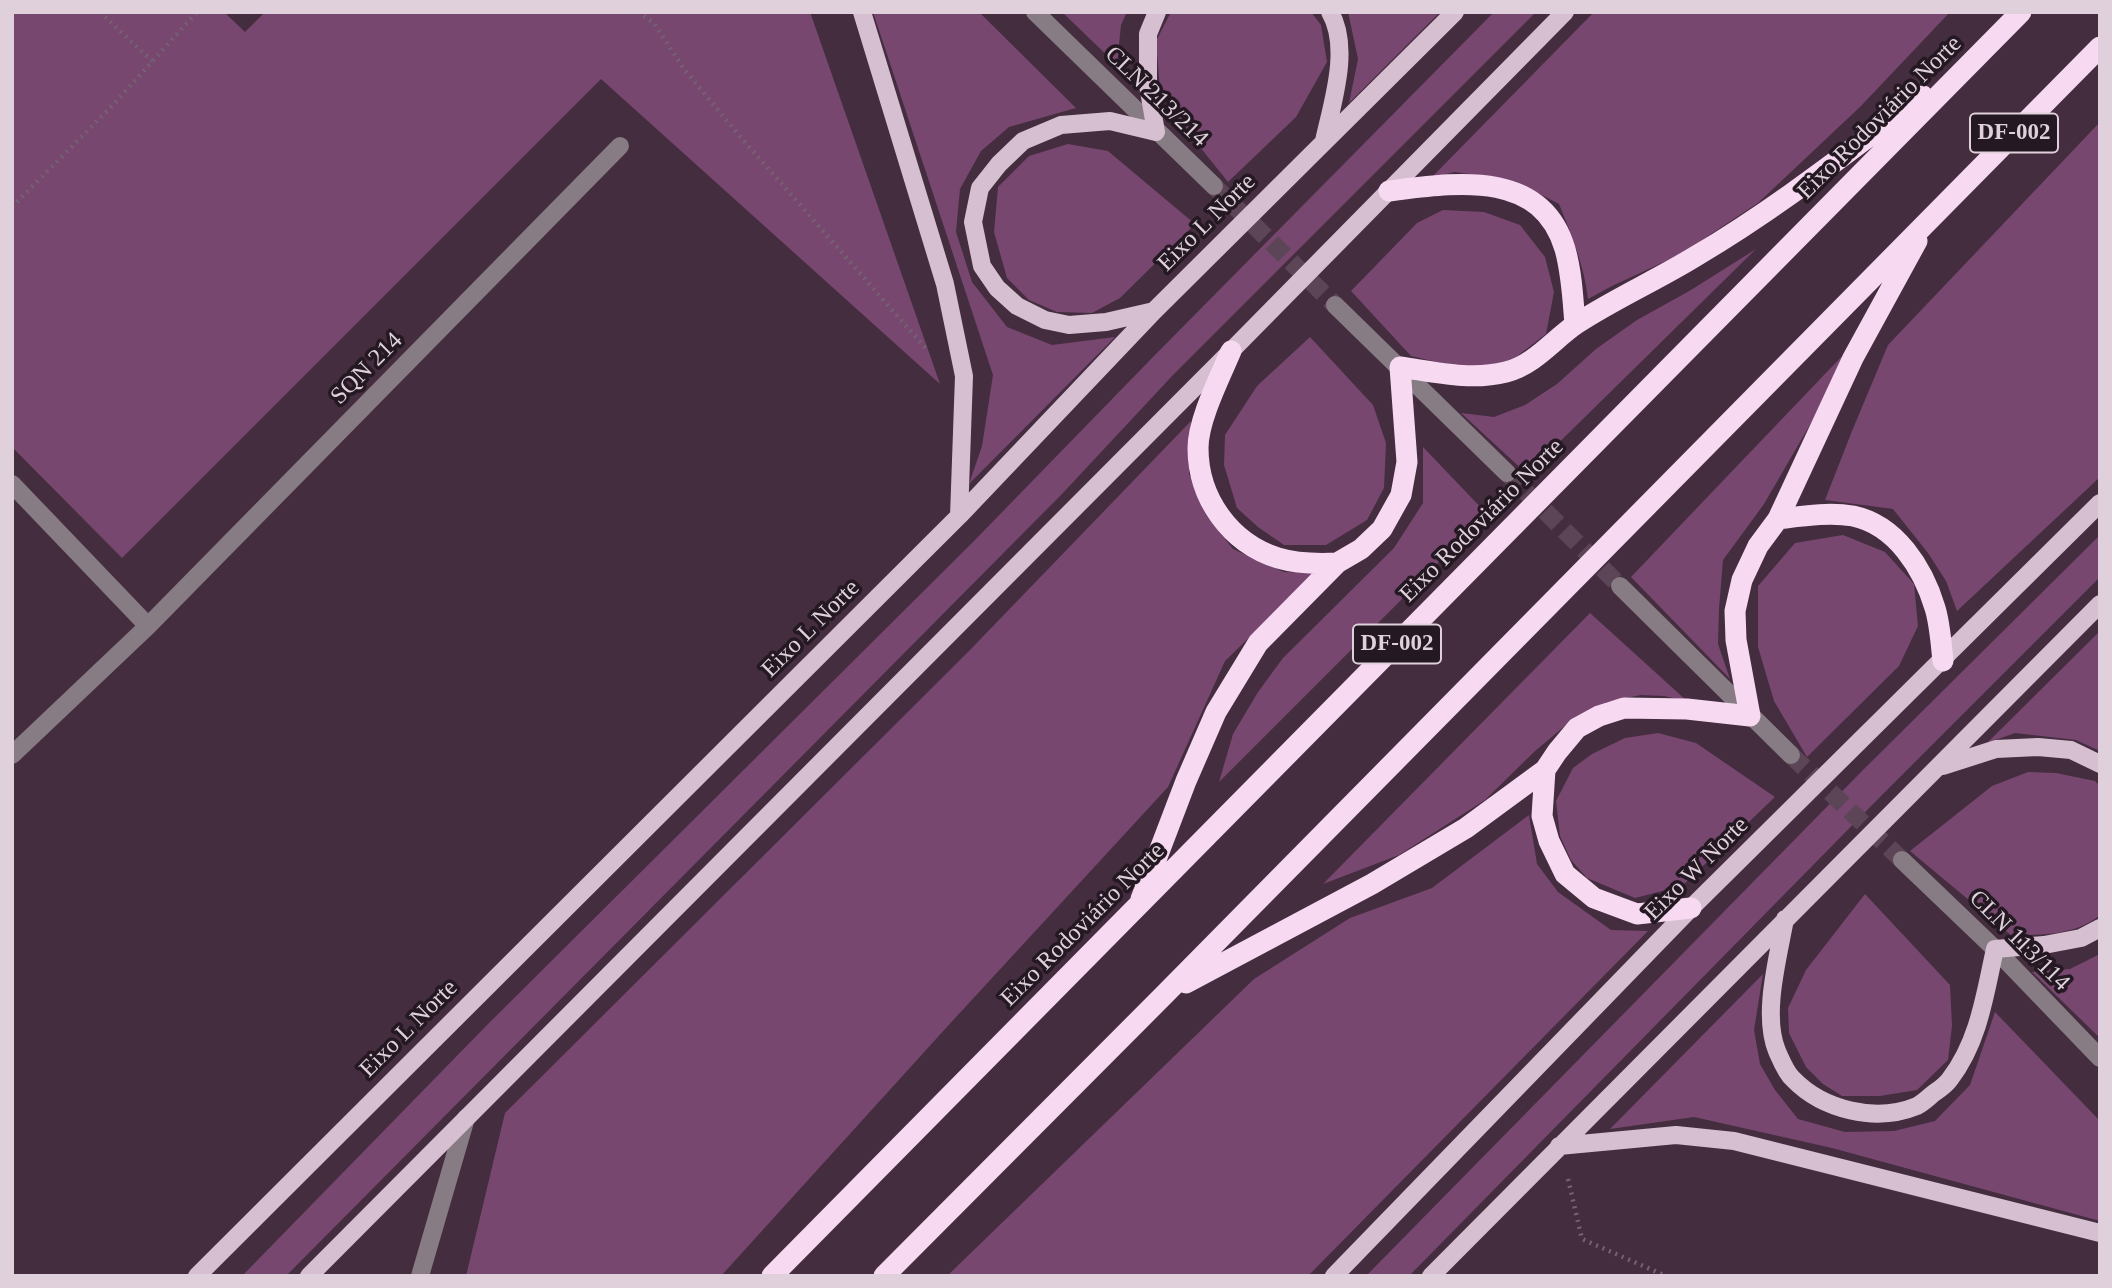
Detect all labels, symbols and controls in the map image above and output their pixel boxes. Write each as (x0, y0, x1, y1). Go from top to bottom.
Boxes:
street label: Eixo Rodoviário Norte (1792, 30, 1968, 206)
street label: CLN 213/214 (1098, 41, 1214, 153)
road number: DF-002 (1970, 114, 2058, 152)
street label: Eixo L Norte (1152, 168, 1262, 278)
street label: SQN 214 (325, 327, 409, 411)
street label: Eixo Rodoviário Norte (1394, 433, 1570, 609)
street label: Eixo L Norte (756, 574, 866, 684)
road number: DF-002 (1353, 624, 1441, 664)
street label: Eixo W Norte (1639, 811, 1755, 927)
street label: Eixo Rodoviário Norte (995, 837, 1171, 1013)
street label: CLN 113/114 (1963, 885, 2075, 997)
street label: Eixo L Norte (354, 974, 464, 1084)

